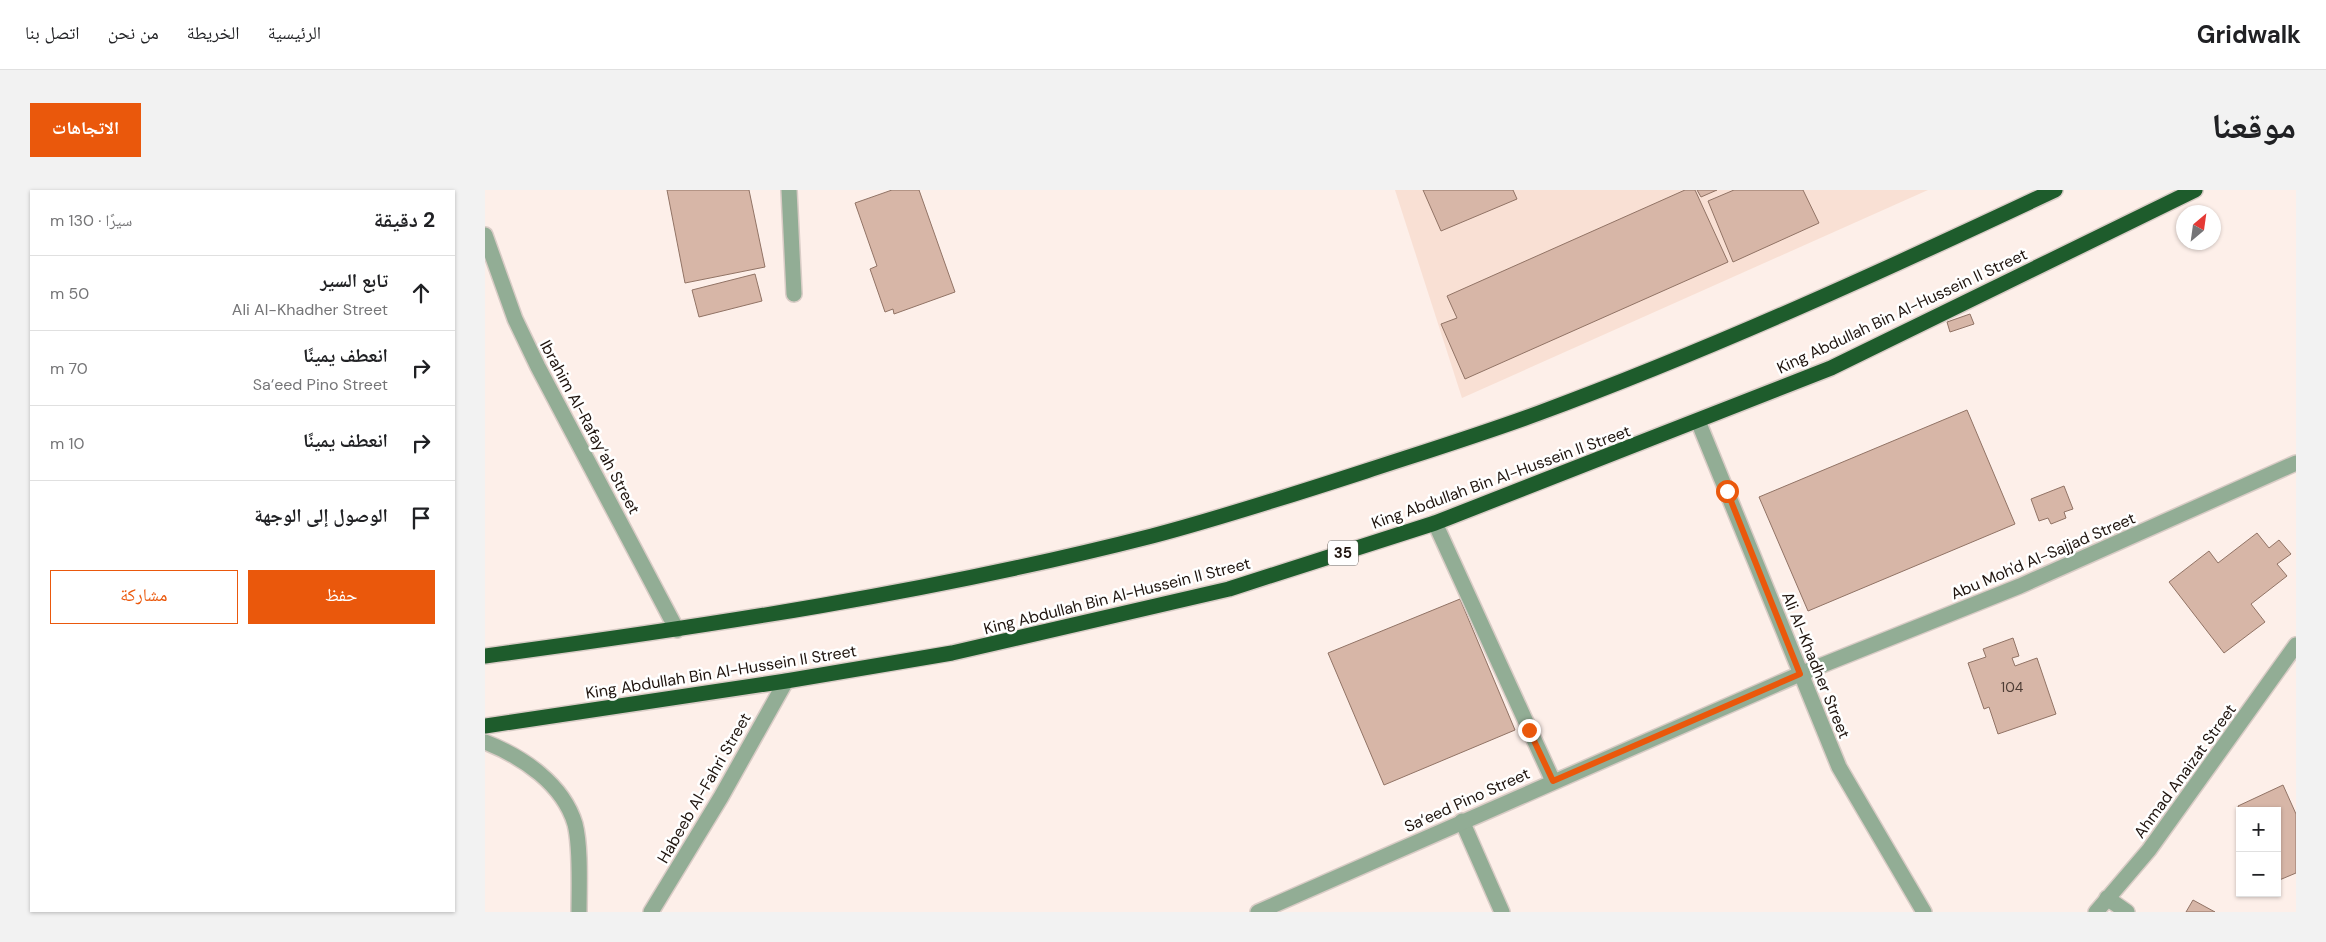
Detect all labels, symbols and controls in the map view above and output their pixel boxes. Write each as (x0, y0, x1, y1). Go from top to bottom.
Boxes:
text: Gridwalk (2197, 19, 2301, 50)
text: اتصل بنا (25, 21, 80, 45)
text: من نحن (108, 21, 159, 45)
text: الخريطة (187, 21, 240, 45)
text: الرئيسية (268, 21, 321, 45)
button: الاتجاهات (30, 103, 141, 157)
text: موقعنا (2211, 103, 2296, 149)
north arrow (2176, 205, 2221, 250)
text: 2 دقيقة (374, 206, 435, 234)
text: سيرًا · 130 m (50, 210, 132, 231)
street label: King Abdullah Bin Al-Hussein II Street (1773, 244, 2031, 378)
text: تابع السير (320, 268, 388, 293)
icon: ahead (407, 279, 435, 307)
text: 50 m (50, 283, 89, 304)
text: Ali Al-Khadher Street (232, 299, 388, 320)
street label: Ibrahim Al-Rafay‘ah Street (535, 336, 645, 518)
text: انعطف يمينًا (303, 343, 388, 368)
icon: right (407, 354, 435, 382)
text: 70 m (50, 358, 88, 379)
text: Sa‘eed Pino Street (253, 374, 388, 395)
street label: King Abdullah Bin Al-Hussein II Street (1369, 420, 1633, 534)
text: انعطف يمينًا (303, 428, 388, 453)
icon: right (407, 429, 435, 457)
text: 10 m (50, 433, 84, 454)
route start (1716, 480, 1739, 503)
text: الوصول إلى الوجهة (254, 503, 388, 528)
icon: arrive (407, 504, 435, 532)
street label: Abu Moh'd Al-Sajjad Street (1948, 508, 2138, 604)
road number: 35 (1328, 540, 1358, 566)
street label: King Abdullah Bin Al-Hussein II Street (981, 553, 1253, 639)
button: مشاركة (50, 570, 238, 624)
button: حفظ (248, 570, 435, 624)
street label: Ali Al-Khadher Street (1777, 589, 1855, 741)
street label: King Abdullah Bin Al-Hussein II Street (584, 640, 858, 704)
house number: 104 (2001, 678, 2024, 696)
street label: Ahmad Anaizat Street (2129, 700, 2241, 842)
street label: Habeeb Al-Fahri Street (652, 709, 756, 867)
route end (1518, 719, 1541, 742)
street label: Sa‘eed Pino Street (1401, 763, 1533, 837)
map controls (2236, 807, 2281, 897)
button: + (2236, 807, 2281, 852)
button: − (2236, 852, 2281, 897)

